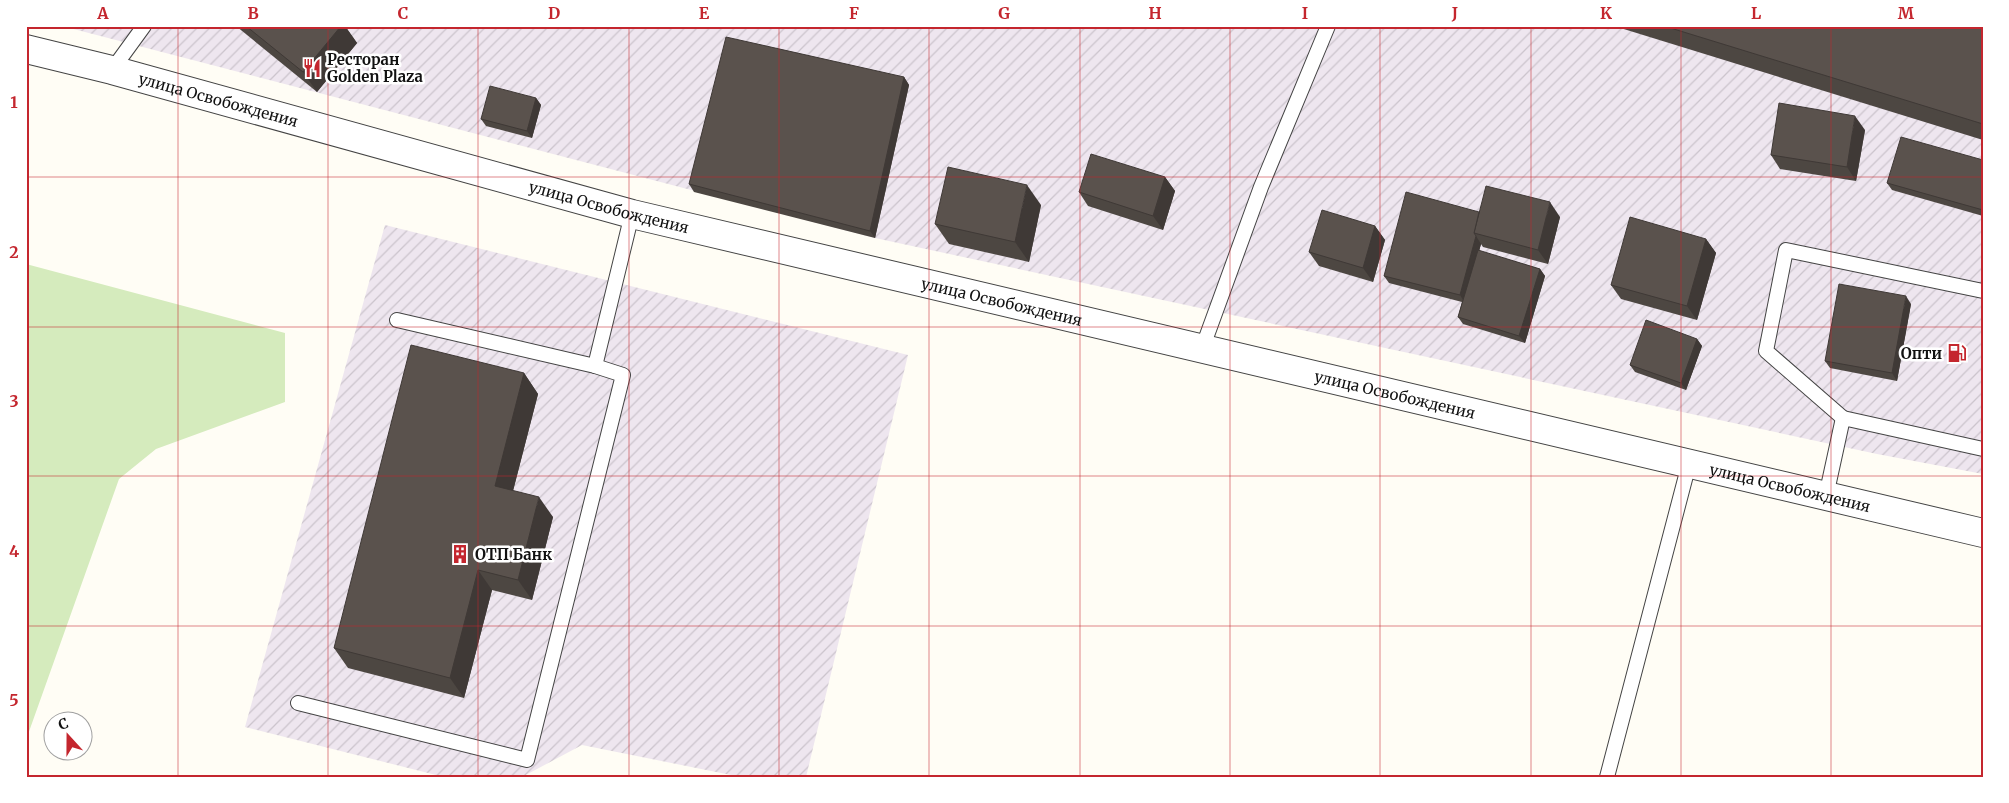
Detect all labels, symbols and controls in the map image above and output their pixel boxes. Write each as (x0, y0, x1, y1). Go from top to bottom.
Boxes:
text: A (96, 3, 109, 23)
text: B (247, 3, 259, 23)
text: C (398, 3, 408, 23)
text: D (548, 3, 560, 23)
text: E (699, 3, 710, 23)
text: F (849, 3, 859, 23)
text: G (998, 3, 1010, 23)
text: H (1148, 3, 1162, 23)
text: I (1302, 3, 1308, 23)
text: J (1451, 3, 1458, 23)
text: K (1600, 3, 1612, 23)
text: L (1751, 3, 1761, 23)
text: M (1898, 3, 1915, 23)
place label: Ресторан Golden Plaza (327, 50, 424, 86)
restaurant icon: Ресторан Golden Plaza (301, 57, 323, 79)
street label: улица Освобождения (137, 68, 300, 131)
text: 1 (10, 92, 18, 112)
street label: улица Освобождения (527, 176, 691, 237)
text: 2 (9, 242, 19, 262)
street label: улица Освобождения (919, 273, 1084, 329)
fuel station icon: Опти (1946, 342, 1968, 364)
place label: Опти (1901, 344, 1942, 363)
street label: улица Освобождения (1313, 366, 1477, 422)
text: 3 (9, 391, 19, 411)
street label: улица Освобождения (1708, 459, 1872, 516)
text: 4 (9, 541, 19, 561)
building icon: ОТП Банк (449, 543, 471, 565)
place label: ОТП Банк (475, 545, 552, 564)
text: 5 (9, 690, 19, 710)
north arrow (42, 710, 92, 760)
text: С (56, 714, 71, 734)

